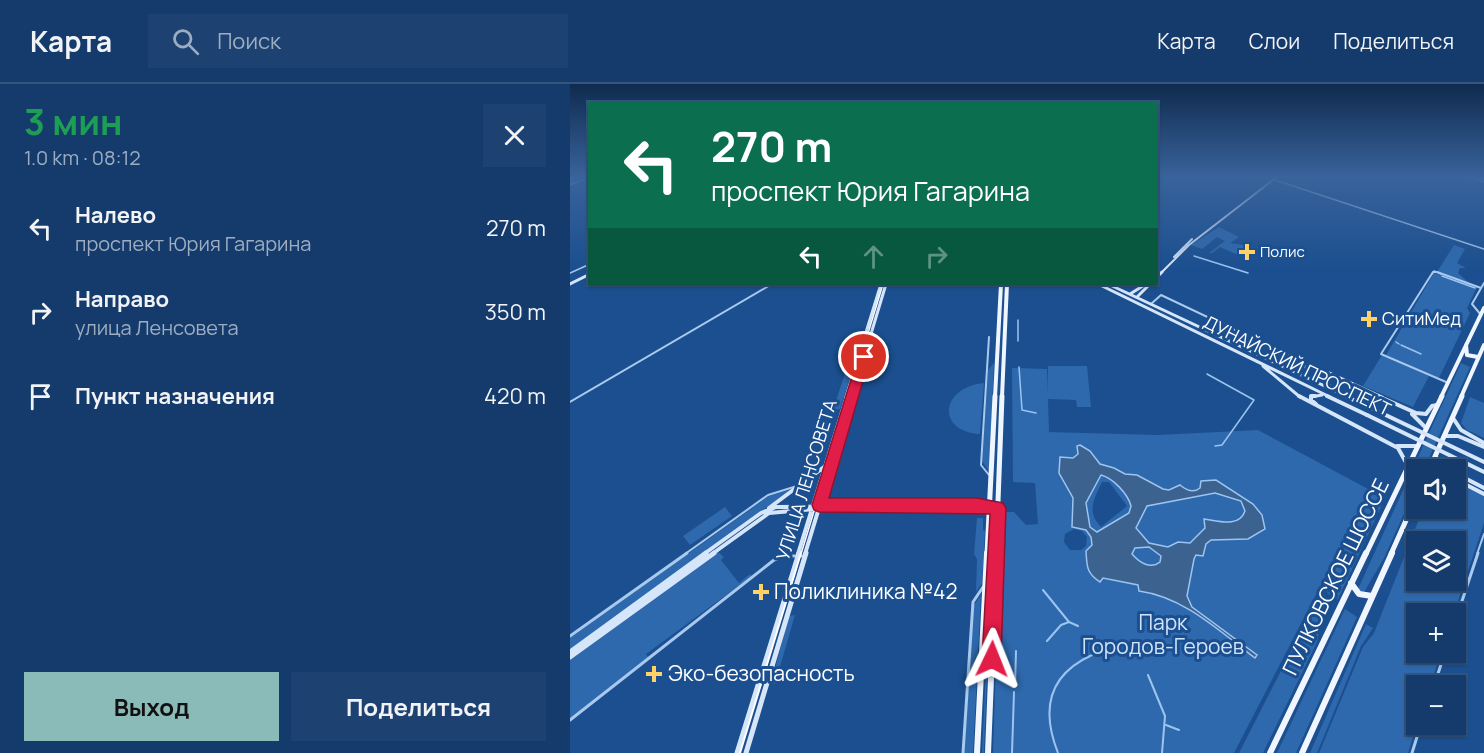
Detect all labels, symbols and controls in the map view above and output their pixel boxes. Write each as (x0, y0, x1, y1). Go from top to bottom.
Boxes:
search box (148, 14, 568, 68)
text: Карта (30, 22, 112, 60)
icon: search (169, 25, 202, 58)
text: Поиск (217, 26, 281, 56)
text: Карта (1157, 27, 1216, 55)
text: Слои (1249, 27, 1300, 55)
text: Поделиться (1333, 27, 1454, 55)
text: 3 мин (24, 97, 123, 146)
button: close (483, 104, 546, 167)
text: 270 m (711, 117, 832, 175)
icon: left (612, 126, 690, 204)
text: 1.0 km · 08:12 (24, 144, 141, 171)
text: проспект Юрия Гагарина (711, 172, 1030, 209)
text: Налево (75, 200, 156, 230)
icon: left (24, 212, 57, 245)
text: 270 m (486, 213, 546, 243)
text: проспект Юрия Гагарина (75, 230, 311, 257)
icon: left (794, 240, 827, 273)
icon: ahead (857, 240, 890, 273)
icon: right (920, 240, 953, 273)
place label: Полис (1260, 241, 1305, 262)
marker: Полис (1238, 243, 1256, 261)
text: Направо (75, 284, 169, 314)
icon: right (24, 296, 57, 329)
text: 350 m (485, 297, 546, 327)
place label: СитиМед (1382, 306, 1461, 330)
street label: ДУНАЙСКИЙ ПРОСПЕКТ (1200, 309, 1395, 421)
marker: СитиМед (1360, 310, 1378, 328)
text: улица Ленсовета (75, 314, 239, 341)
pin (838, 331, 889, 382)
icon: arrive (847, 340, 880, 373)
icon: arrive (24, 380, 57, 413)
text: Пункт назначения (75, 381, 275, 411)
text: 420 m (484, 381, 546, 411)
street label: УЛИЦА ЛЕНСОВЕТА (770, 396, 842, 563)
map controls (1406, 459, 1466, 735)
button: sound (1406, 459, 1466, 519)
street label: ПУЛКОВСКОЕ ШОССЕ (1275, 474, 1395, 679)
button: layers (1406, 531, 1466, 591)
place label: Поликлиника №42 (774, 577, 957, 605)
marker: Поликлиника №42 (752, 583, 770, 601)
button: + (1406, 603, 1466, 663)
park label: Парк Городов-Героев (1082, 608, 1244, 660)
position arrow (960, 627, 1024, 691)
place label: Эко-безопасность (668, 659, 855, 687)
marker: Эко-безопасность (645, 665, 663, 683)
button: Выход (24, 672, 279, 741)
button: Поделиться (291, 672, 546, 741)
button: − (1406, 675, 1466, 735)

